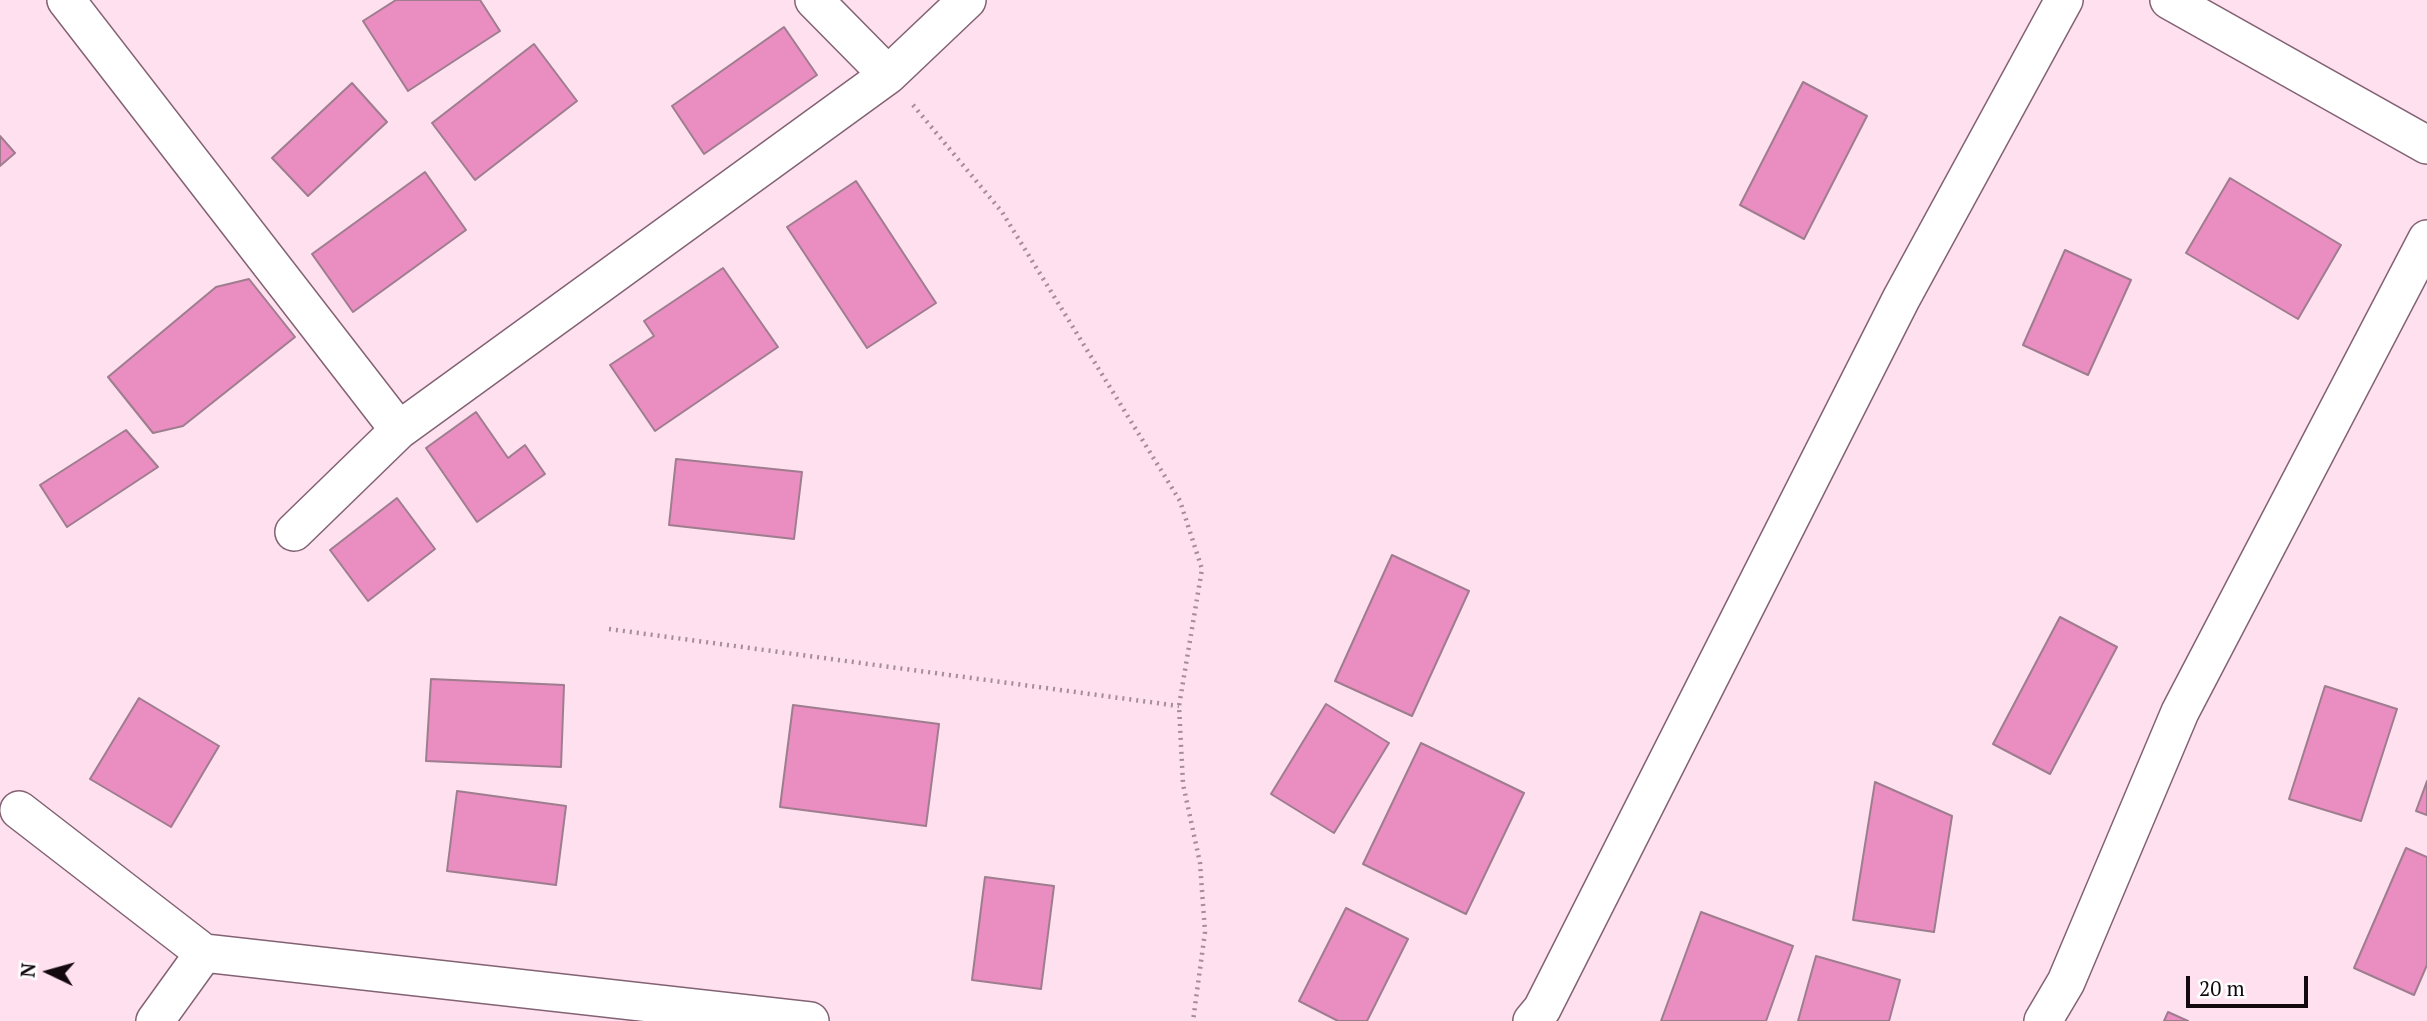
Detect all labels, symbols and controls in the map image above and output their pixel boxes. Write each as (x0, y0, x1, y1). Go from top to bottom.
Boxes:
north arrow (14, 937, 84, 1007)
text: N (15, 962, 41, 978)
scale bar (2189, 962, 2312, 1006)
text: 20 m (2199, 974, 2245, 1002)

